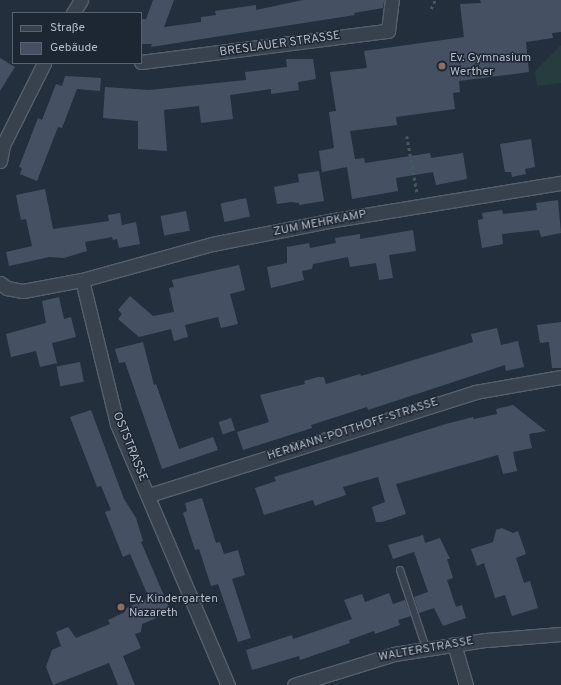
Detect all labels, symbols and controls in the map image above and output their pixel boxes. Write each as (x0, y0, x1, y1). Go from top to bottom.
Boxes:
legend (12, 12, 142, 64)
text: Straße (50, 20, 85, 36)
street label: BRESLAUER STRASSE (219, 29, 341, 61)
text: Gebäude (50, 40, 98, 56)
place label: Ev. Gymnasium Werther (450, 52, 531, 80)
marker: Ev. Gymnasium Werther (437, 61, 447, 71)
street label: ZUM MEHRKAMP (272, 208, 368, 240)
street label: HERMANN-POTTHOFF-STRASSE (266, 396, 440, 464)
street label: OSTSTRASSE (109, 410, 149, 484)
place label: Ev. Kindergarten Nazareth (129, 593, 218, 621)
marker: Ev. Kindergarten Nazareth (116, 602, 126, 612)
street label: WALTERSTRASSE (377, 635, 475, 665)

